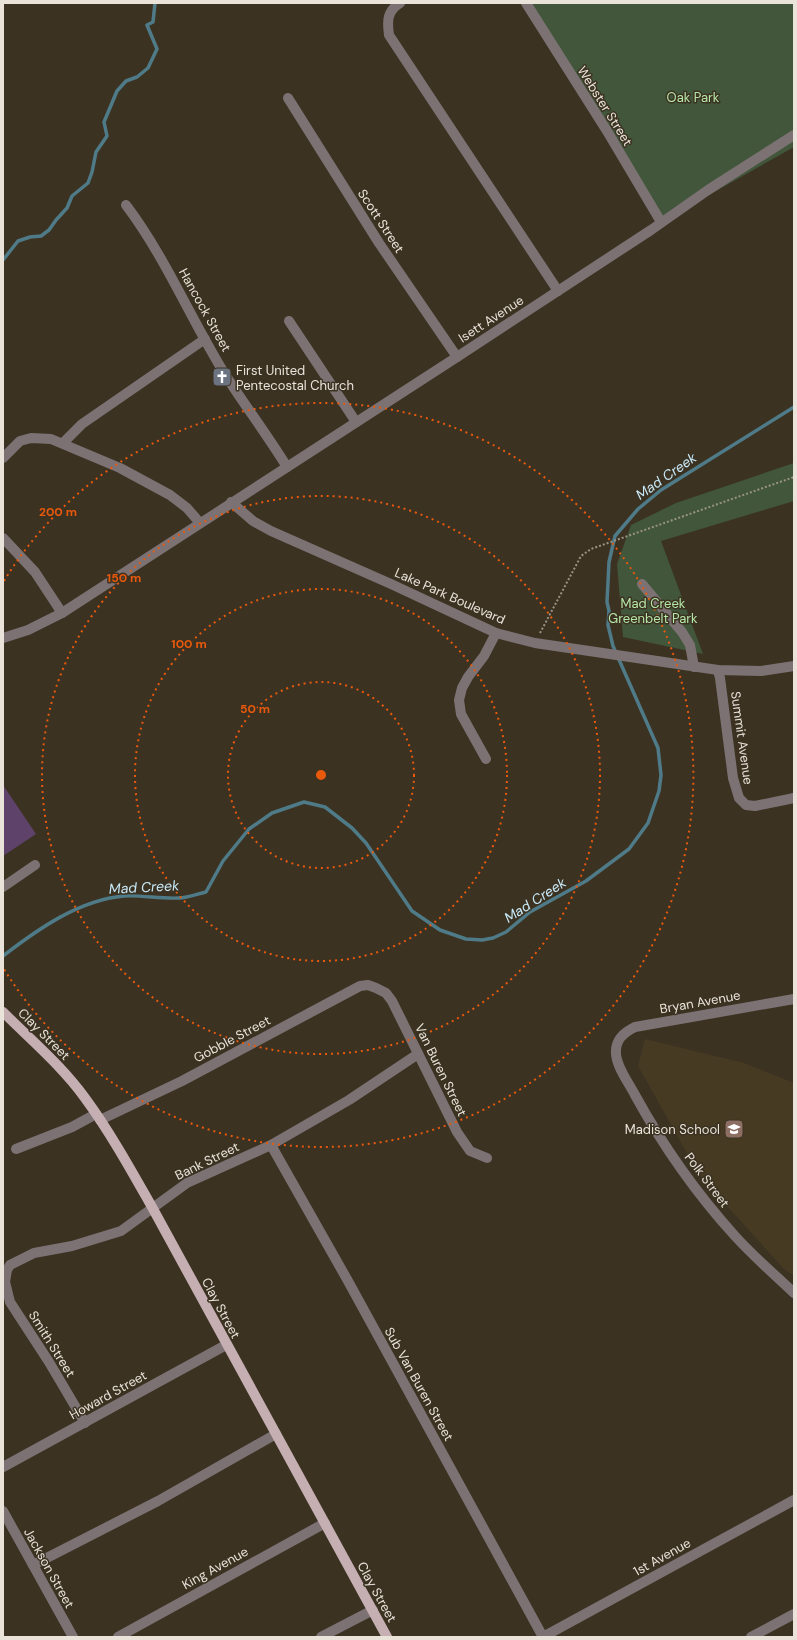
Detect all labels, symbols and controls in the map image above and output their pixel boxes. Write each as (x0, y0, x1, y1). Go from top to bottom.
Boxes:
street label: Webster Street (574, 63, 636, 149)
park label: Oak Park (667, 89, 720, 106)
street label: Scott Street (354, 186, 408, 256)
street label: Hancock Street (175, 265, 235, 355)
street label: Isett Avenue (455, 292, 527, 346)
place label: First United Pentecostal Church (236, 362, 354, 394)
church icon: First United Pentecostal Church (211, 366, 233, 388)
water label: Mad Creek (632, 448, 701, 504)
text: 200 m (39, 504, 77, 520)
street label: Lake Park Boulevard (392, 564, 508, 628)
text: 150 m (107, 570, 141, 586)
park label: Mad Creek Greenbelt Park (608, 595, 698, 627)
text: 100 m (171, 636, 207, 652)
street label: Summit Avenue (727, 690, 757, 786)
text: 50 m (240, 701, 270, 717)
centre of rings (314, 768, 328, 782)
water label: Mad Creek (501, 873, 570, 927)
water label: Mad Creek (108, 876, 180, 898)
street label: Bryan Avenue (658, 987, 742, 1017)
street label: Clay Street (14, 1004, 74, 1064)
street label: Gobble Street (191, 1012, 273, 1066)
street label: Van Buren Street (411, 1021, 471, 1119)
school or university icon: Madison School (723, 1118, 745, 1140)
place label: Madison School (625, 1121, 720, 1138)
street label: Bank Street (172, 1138, 242, 1184)
street label: Polk Street (681, 1149, 733, 1211)
street label: Clay Street (198, 1275, 244, 1341)
street label: Smith Street (25, 1308, 79, 1380)
street label: Sub Van Buren Street (381, 1324, 457, 1444)
street label: Howard Street (66, 1367, 150, 1423)
street label: Jackson Street (20, 1525, 78, 1611)
street label: 1st Avenue (630, 1534, 694, 1580)
street label: King Avenue (179, 1543, 251, 1593)
street label: Clay Street (353, 1559, 401, 1625)

